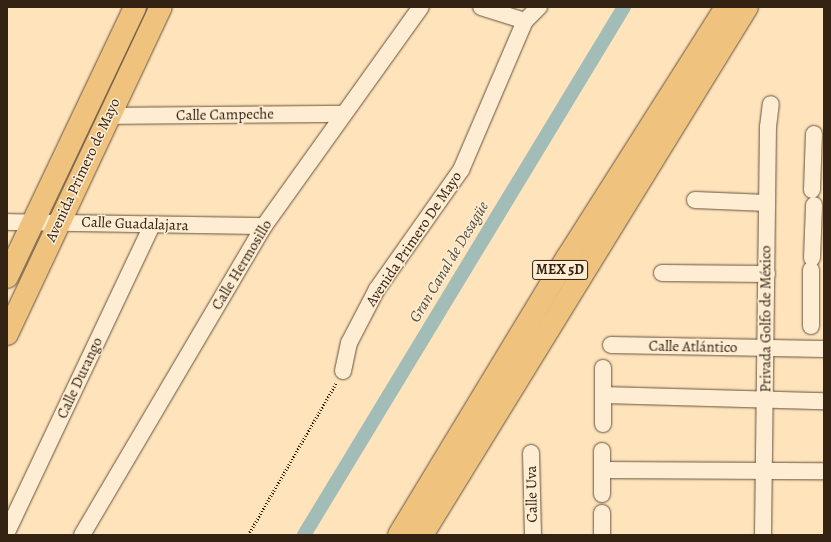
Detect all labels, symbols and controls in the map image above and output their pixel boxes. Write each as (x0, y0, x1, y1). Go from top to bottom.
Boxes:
street label: Avenida Primero de Mayo (42, 95, 124, 245)
street label: Calle Campeche (176, 105, 274, 125)
street label: Avenida Primero De Mayo (362, 168, 466, 310)
water label: Gran Canal de Desagüe (405, 198, 493, 326)
street label: Calle Guadalajara (81, 213, 189, 235)
street label: Calle Hermosillo (208, 217, 276, 313)
street label: Privada Golfo de México (757, 245, 775, 393)
road number: MEX 5D (532, 258, 588, 282)
street label: Calle Durango (53, 334, 107, 422)
street label: Calle Atlántico (648, 337, 738, 357)
street label: Calle Uva (523, 465, 541, 523)

